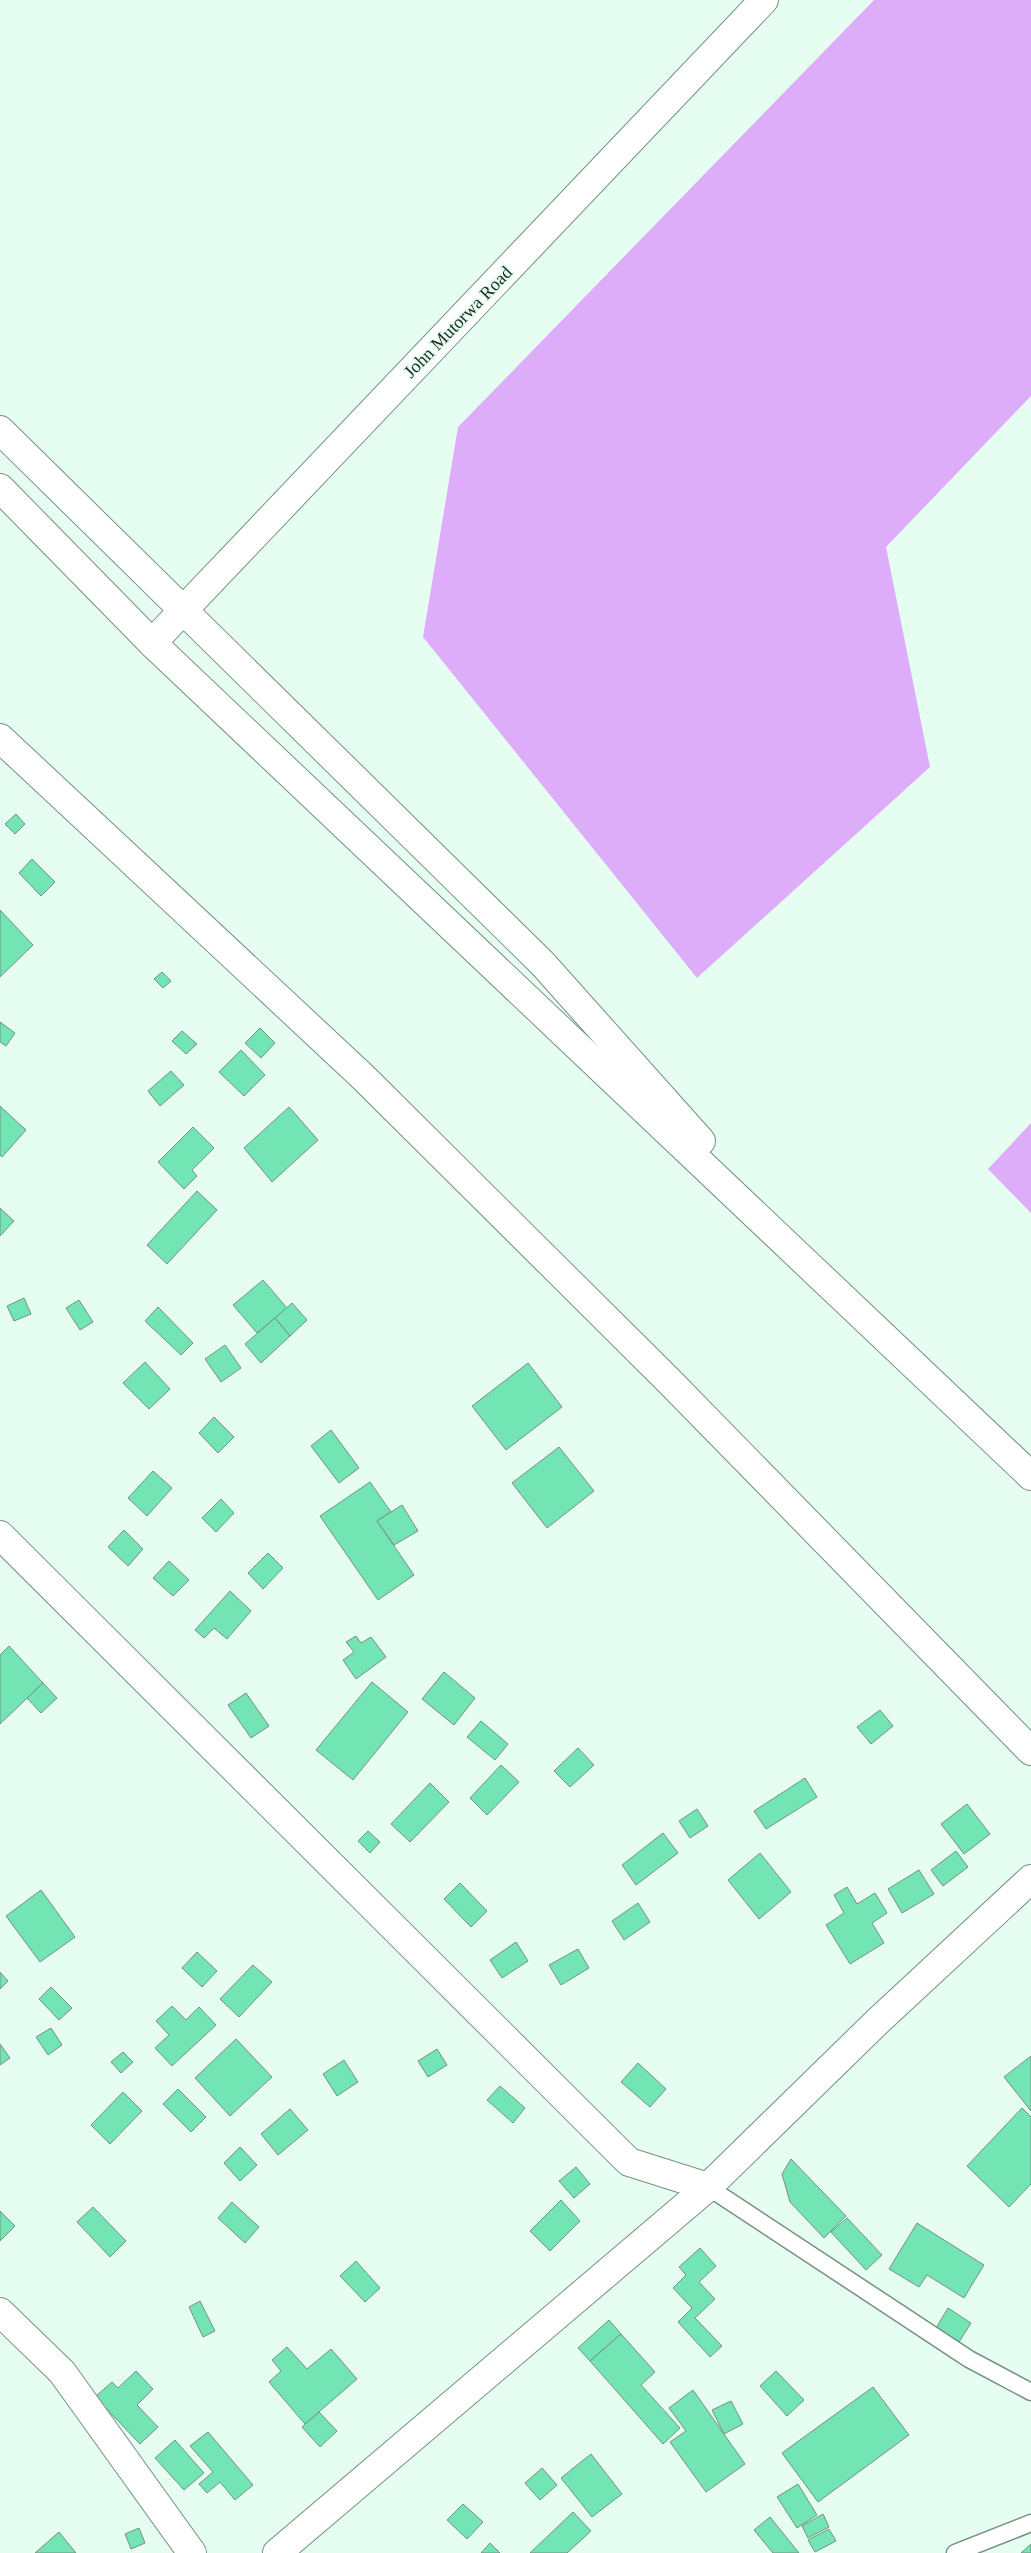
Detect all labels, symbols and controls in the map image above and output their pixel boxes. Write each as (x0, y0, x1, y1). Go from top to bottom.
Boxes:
street label: John Mutorwa Road (400, 262, 516, 382)

